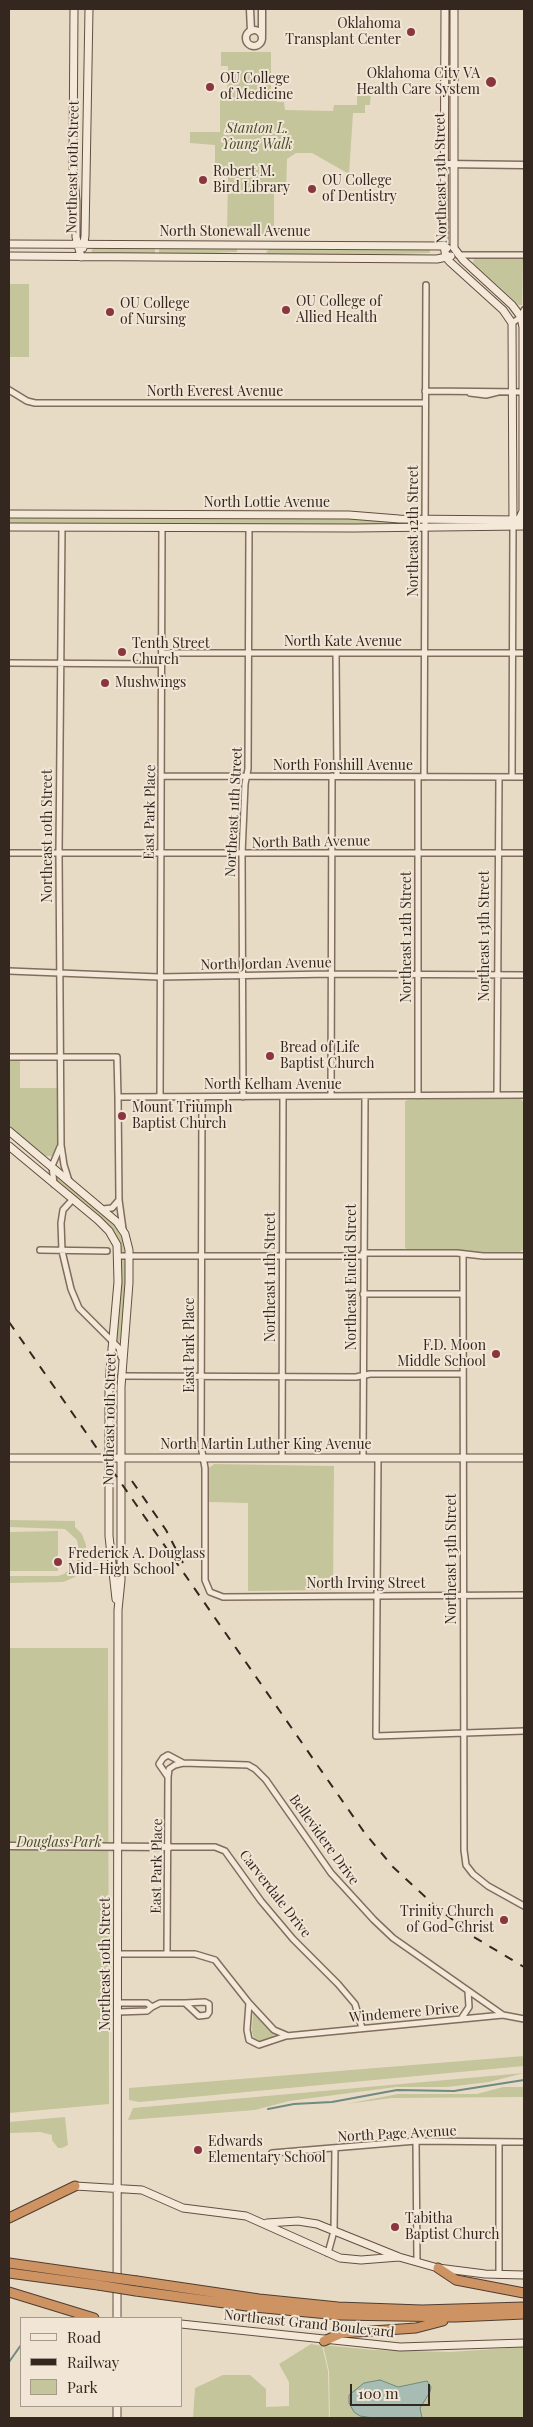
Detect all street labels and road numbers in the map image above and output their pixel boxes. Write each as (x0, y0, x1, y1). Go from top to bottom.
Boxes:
street label: Northeast 10th Street (63, 100, 83, 234)
street label: Northeast 13th Street (431, 112, 451, 244)
street label: North Stonewall Avenue (159, 224, 311, 240)
street label: North Everest Avenue (147, 384, 283, 400)
street label: Northeast 12th Street (406, 465, 422, 597)
street label: North Lottie Avenue (204, 495, 330, 511)
street label: North Kate Avenue (284, 634, 402, 650)
street label: Northeast 11th Street (222, 747, 246, 877)
street label: North Fonshill Avenue (273, 758, 413, 774)
street label: East Park Place (141, 764, 159, 860)
street label: Northeast 10th Street (40, 769, 56, 903)
street label: North Bath Avenue (251, 833, 371, 851)
street label: Northeast 12th Street (399, 871, 415, 1003)
street label: Northeast 13th Street (477, 871, 493, 1001)
street label: North Jordan Avenue (200, 954, 332, 974)
street label: North Kelham Avenue (204, 1077, 342, 1093)
street label: Northeast Euclid Street (344, 1204, 360, 1350)
street label: Northeast 11th Street (263, 1212, 279, 1342)
street label: East Park Place (182, 1297, 198, 1393)
street label: Northeast 10th Street (100, 1352, 120, 1486)
street label: North Martin Luther King Avenue (160, 1437, 372, 1453)
street label: Northeast 13th Street (444, 1494, 460, 1624)
street label: North Irving Street (307, 1576, 425, 1592)
street label: Bellevidere Drive (286, 1792, 362, 1888)
street label: East Park Place (148, 1818, 166, 1914)
street label: Carverdale Drive (236, 1847, 314, 1941)
street label: Northeast 10th Street (98, 1897, 114, 2031)
street label: Windemere Drive (348, 2000, 460, 2026)
street label: North Page Avenue (337, 2122, 457, 2146)
street label: Northeast Grand Boulevard (223, 2307, 395, 2341)

